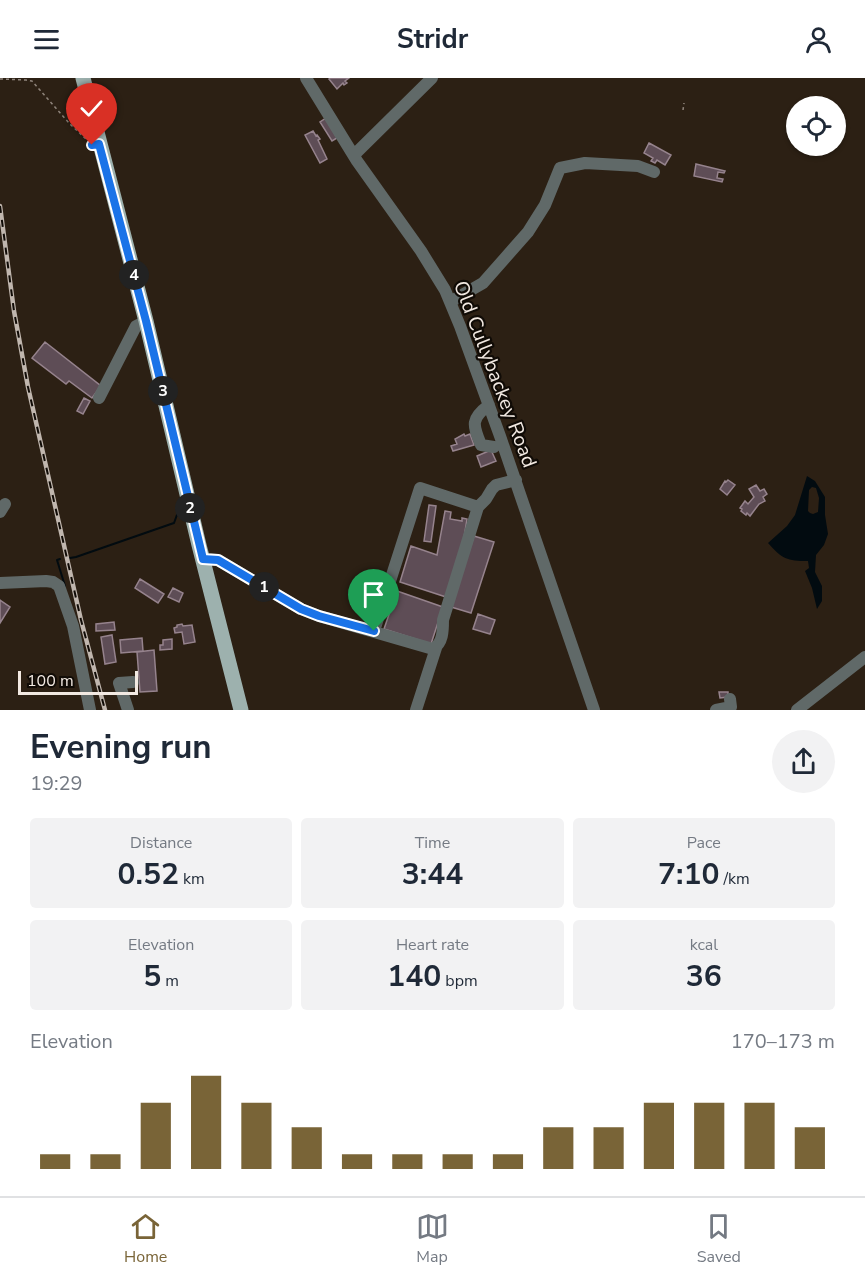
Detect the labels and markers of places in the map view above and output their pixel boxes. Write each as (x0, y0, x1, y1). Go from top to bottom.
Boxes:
pin (66, 83, 117, 145)
pin: 4 (119, 260, 149, 290)
pin: 3 (148, 376, 178, 406)
pin: 2 (175, 493, 205, 523)
pin (348, 569, 399, 631)
pin: 1 (249, 572, 279, 602)

